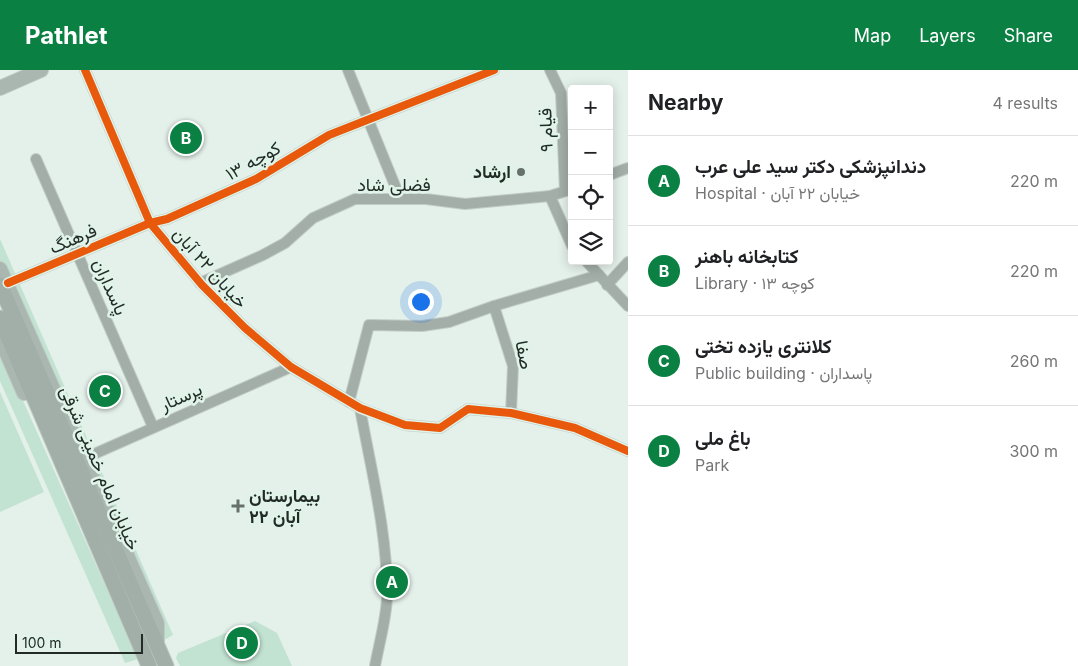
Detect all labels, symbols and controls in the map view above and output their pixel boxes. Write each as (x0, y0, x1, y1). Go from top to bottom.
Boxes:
text: Pathlet (25, 21, 108, 50)
text: Map (854, 25, 891, 46)
text: Layers (919, 25, 976, 46)
text: Share (1004, 25, 1053, 46)
map controls (568, 85, 613, 265)
button: + (568, 85, 613, 130)
text: Nearby (648, 90, 723, 115)
text: 4 results (993, 93, 1058, 113)
street label: قیام ۹ (534, 108, 559, 152)
pin: B (170, 119, 202, 157)
button: − (568, 130, 613, 175)
street label: کوچه ۱۳ (222, 137, 285, 186)
text: دندانپزشکی دکتر سید علی عرب (695, 155, 926, 178)
place label: ارشاد (473, 161, 511, 183)
marker: ارشاد (515, 166, 527, 178)
text: A (658, 171, 670, 191)
text: 220 m (1010, 171, 1058, 191)
street label: فضلی شاد (357, 174, 431, 196)
button: locate (568, 175, 613, 220)
text: Hospital · خیابان ۲۲ آبان (695, 183, 860, 203)
street label: فرهنگ (46, 219, 100, 259)
button: layers (568, 220, 613, 265)
street label: خیابان ۲۲ آبان (169, 223, 252, 312)
text: کتابخانه باهنر (695, 245, 799, 268)
street label: پاسداران (87, 255, 132, 319)
text: B (659, 261, 669, 281)
text: 220 m (1010, 261, 1058, 281)
text: Library · کوچه ۱۳ (695, 273, 815, 293)
your location (408, 289, 434, 315)
text: کلانتری یازده تختی (695, 335, 832, 358)
street label: صفا (511, 339, 538, 371)
text: C (658, 351, 670, 371)
text: 260 m (1010, 351, 1058, 371)
text: Public building · پاسداران (695, 363, 872, 383)
pin: C (89, 372, 121, 410)
street label: پرستار (156, 378, 206, 417)
street label: خیابان امام خمینی شرقی (54, 383, 145, 554)
text: باغ ملی (695, 427, 751, 450)
text: D (658, 441, 670, 461)
text: 300 m (1009, 441, 1058, 461)
text: Park (695, 455, 729, 475)
place label: بیمارستان ۲۲ آبان (249, 485, 320, 528)
marker: بیمارستان ۲۲ آبان (231, 499, 245, 513)
pin: A (376, 563, 408, 601)
pin: D (226, 624, 258, 662)
scale bar (15, 631, 142, 654)
text: 100 m (22, 634, 62, 651)

